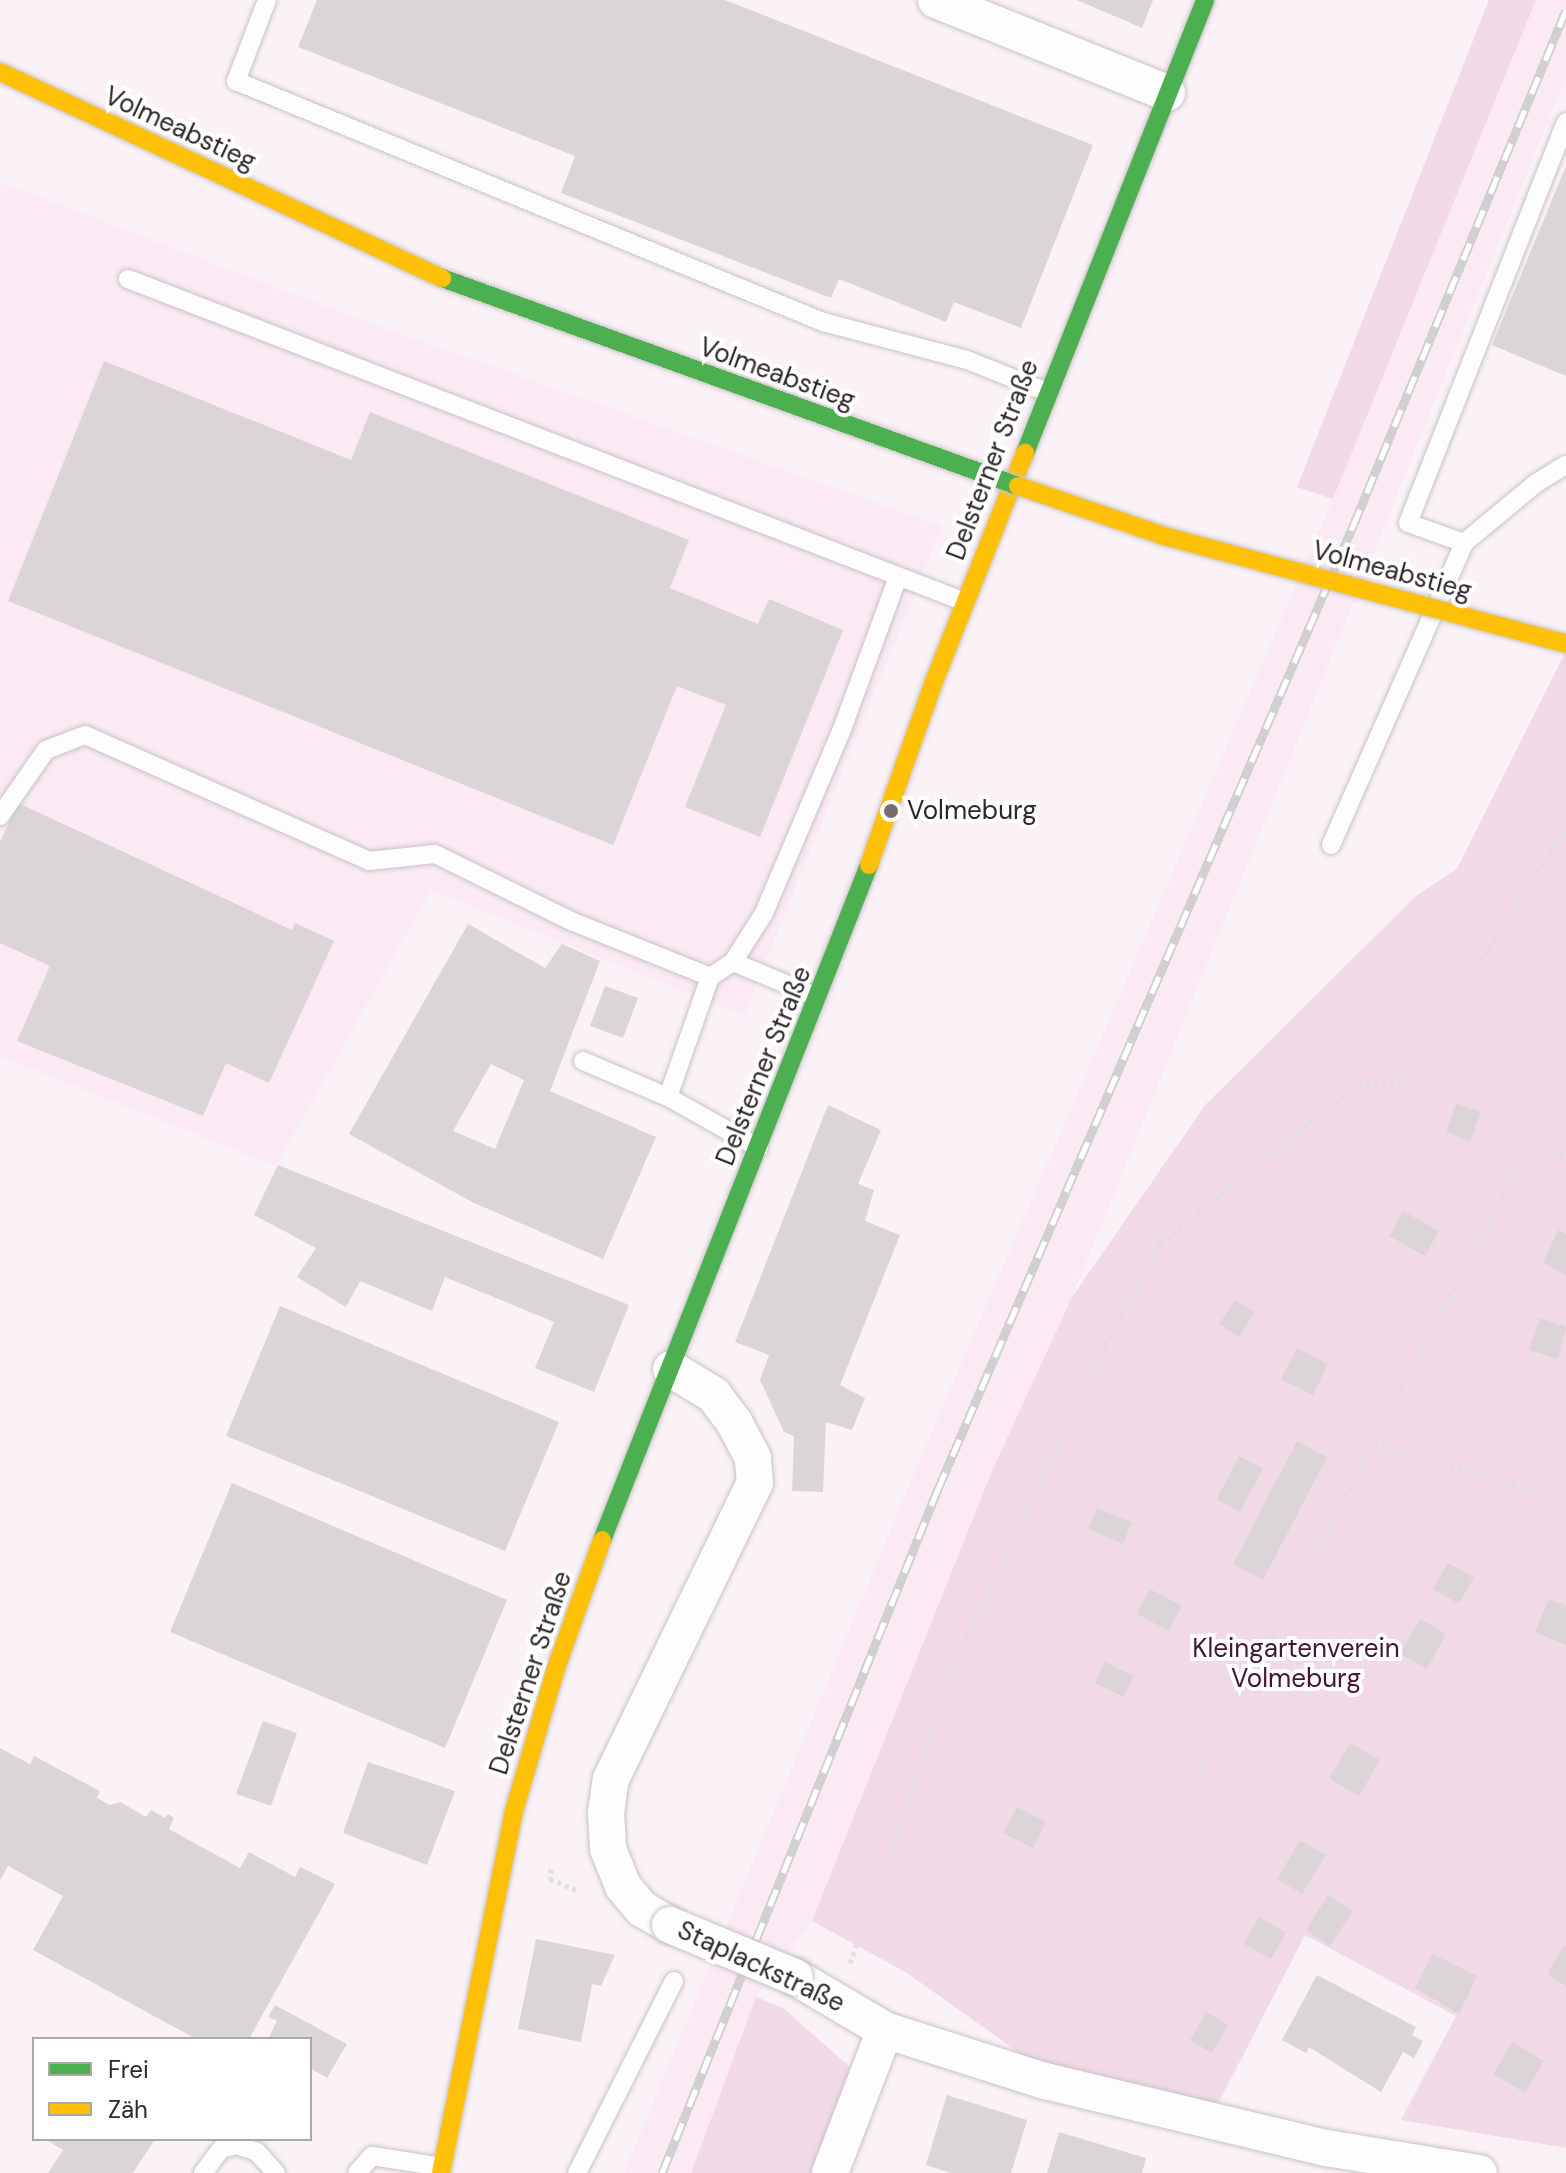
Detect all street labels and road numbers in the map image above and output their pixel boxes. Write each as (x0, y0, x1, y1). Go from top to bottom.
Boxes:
street label: Volmeabstieg (99, 80, 261, 178)
street label: Volmeabstieg (695, 331, 859, 417)
street label: Delsterner Straße (940, 355, 1046, 565)
street label: Volmeabstieg (1309, 535, 1475, 607)
street label: Delsterner Straße (710, 962, 818, 1170)
street label: Delsterner Straße (483, 1567, 579, 1779)
street label: Staplackstraße (672, 1915, 850, 2019)

